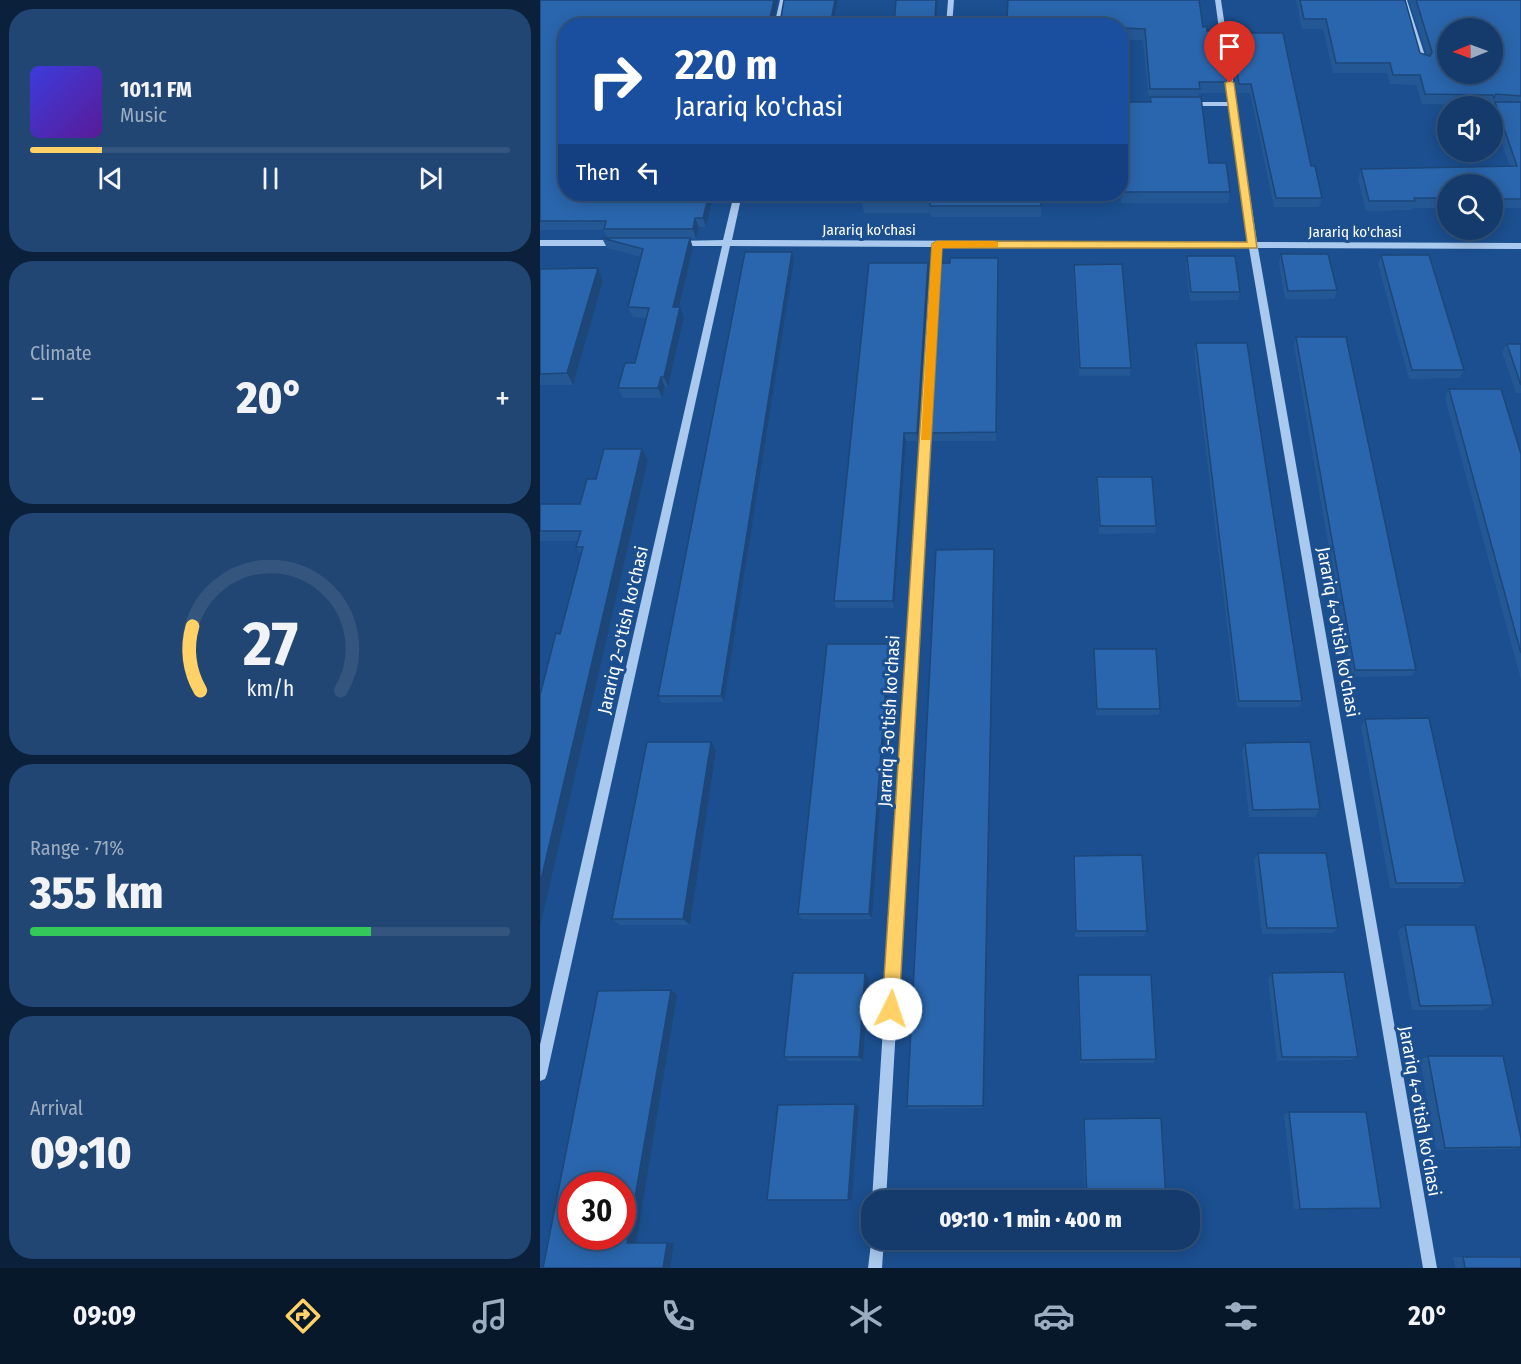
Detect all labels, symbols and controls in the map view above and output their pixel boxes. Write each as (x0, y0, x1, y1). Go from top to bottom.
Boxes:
north arrow (1437, 18, 1503, 84)
map controls (1437, 18, 1503, 240)
pin (1204, 21, 1255, 83)
icon: arrive (1213, 30, 1246, 63)
text: 220 m (675, 40, 778, 90)
icon: right (576, 42, 654, 120)
text: 101.1 FM (120, 76, 192, 103)
text: Jarariq ko'chasi (675, 91, 843, 123)
button: sound (1437, 96, 1503, 162)
text: Music (120, 103, 167, 127)
icon: left (632, 156, 665, 189)
text: Then (576, 159, 620, 186)
icon: previous (94, 162, 127, 195)
icon: pause (254, 162, 287, 195)
icon: next (414, 162, 447, 195)
button: search (1437, 174, 1503, 240)
street label: Jarariq ko'chasi (822, 221, 916, 239)
street label: Jarariq ko'chasi (1308, 223, 1402, 241)
text: Climate (30, 341, 92, 365)
text: 20° (236, 371, 303, 425)
text: − (30, 379, 45, 419)
text: + (495, 379, 510, 419)
street label: Jarariq 2-o'tish ko'chasi (593, 544, 653, 716)
street label: Jarariq 4-o'tish ko'chasi (1312, 545, 1364, 719)
text: 27 (241, 607, 298, 682)
street label: Jarariq 3-o'tish ko'chasi (874, 635, 904, 807)
text: km/h (246, 676, 294, 702)
text: Range · 71% (30, 836, 124, 860)
text: 355 km (30, 866, 163, 920)
position arrow (859, 977, 923, 1041)
street label: Jarariq 4-o'tish ko'chasi (1394, 1024, 1446, 1198)
text: Arrival (30, 1096, 83, 1120)
text: 09:10 (30, 1126, 132, 1180)
speed limit sign: 30 (558, 1172, 636, 1250)
text: 09:10 · 1 min · 400 m (939, 1206, 1122, 1233)
icon: directions (282, 1295, 324, 1337)
icon: music (469, 1295, 511, 1337)
icon: phone (657, 1295, 699, 1337)
icon: climate (845, 1295, 887, 1337)
icon: car (1033, 1295, 1075, 1337)
icon: filters (1220, 1295, 1262, 1337)
text: 09:09 (73, 1300, 136, 1332)
text: 20° (1408, 1300, 1448, 1332)

